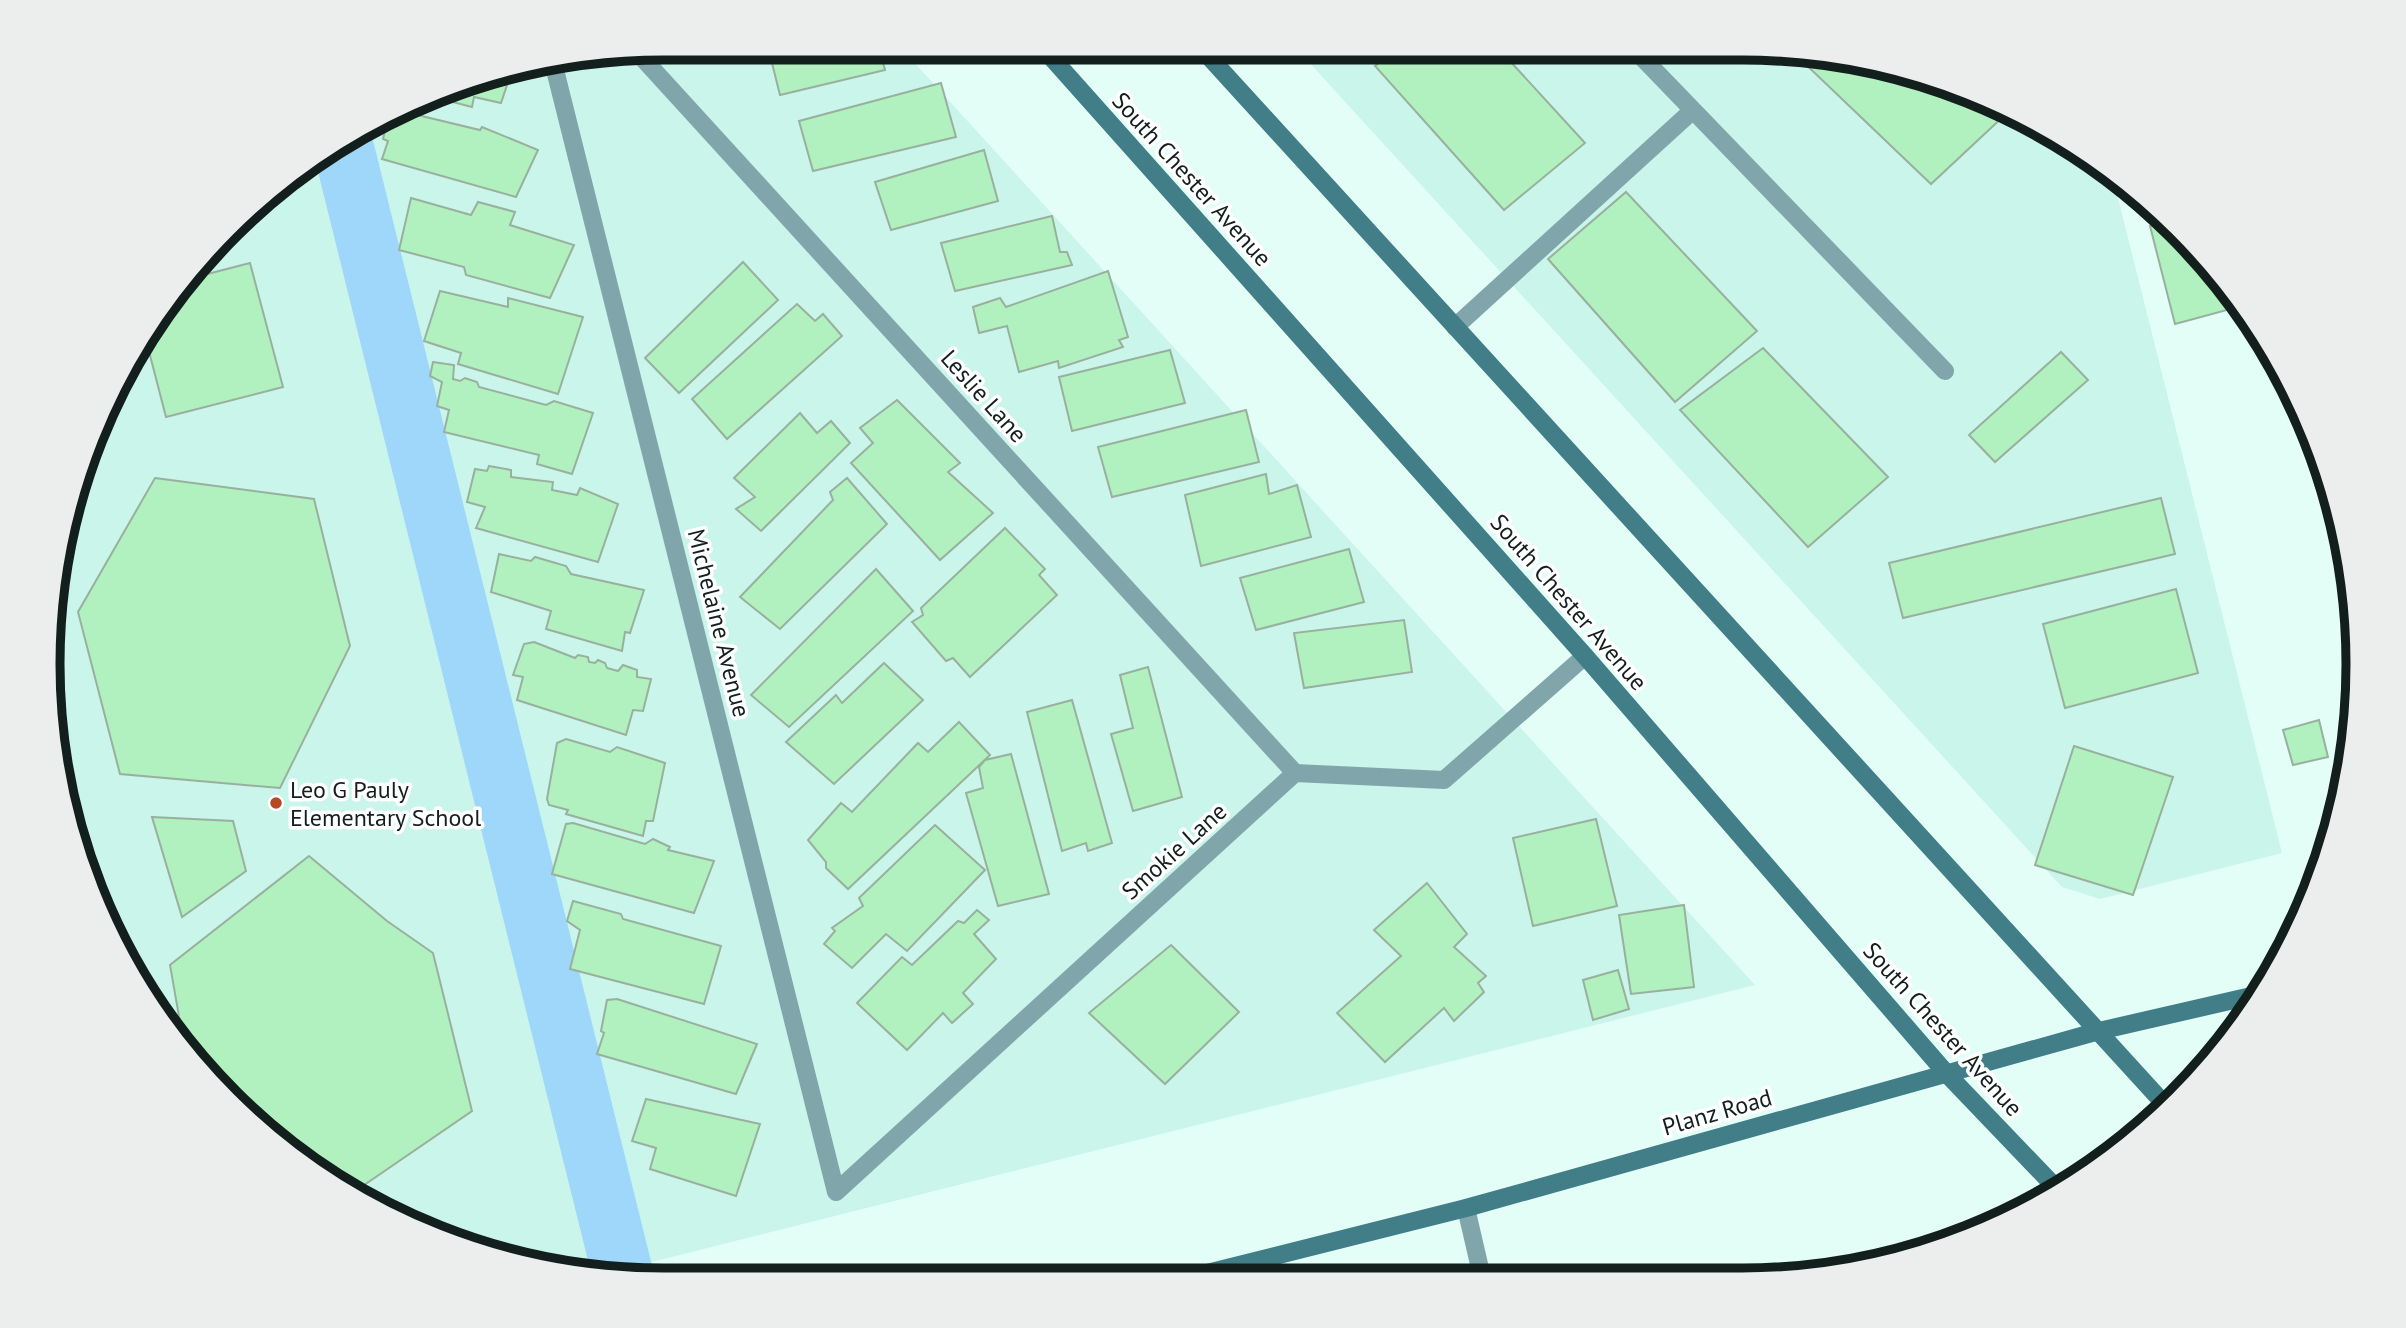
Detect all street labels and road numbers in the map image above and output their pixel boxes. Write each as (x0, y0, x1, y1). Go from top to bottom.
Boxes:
street label: South Chester Avenue (1105, 85, 1279, 273)
street label: Leslie Lane (934, 343, 1034, 449)
street label: South Chester Avenue (1484, 507, 1654, 697)
street label: Michelaine Avenue (681, 526, 757, 720)
street label: Smokie Lane (1115, 796, 1233, 906)
street label: South Chester Avenue (1856, 935, 2030, 1123)
street label: Planz Road (1659, 1082, 1775, 1142)

